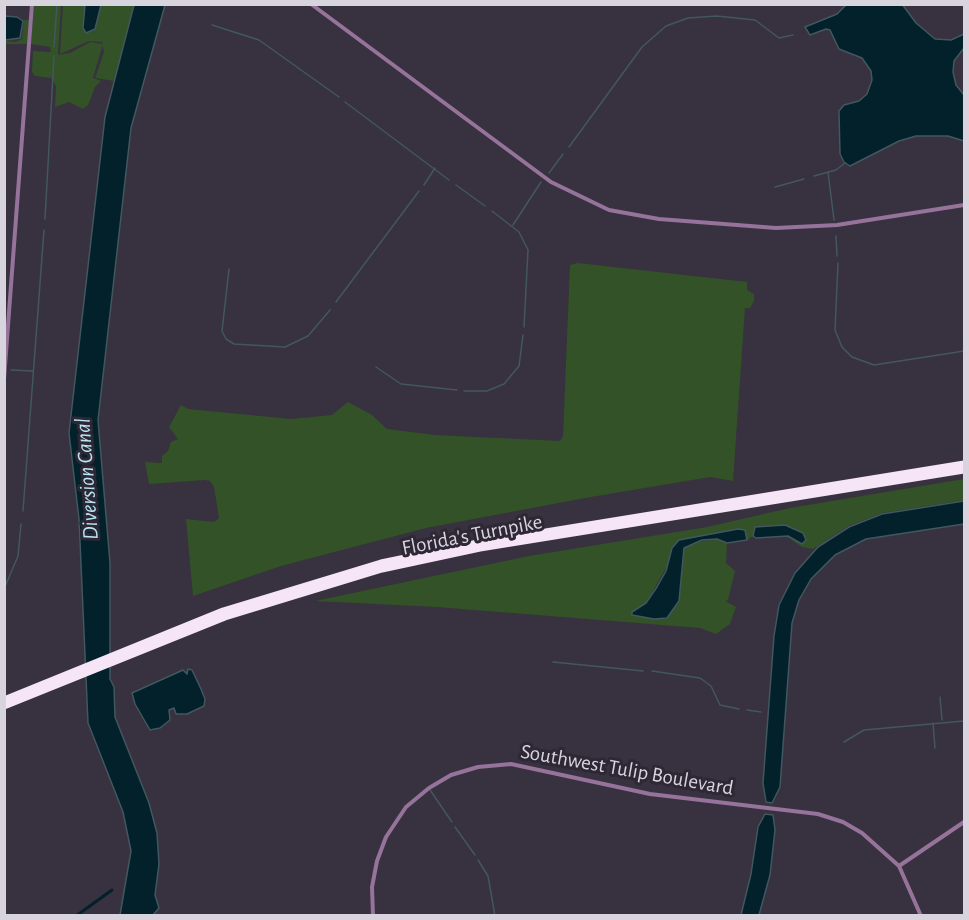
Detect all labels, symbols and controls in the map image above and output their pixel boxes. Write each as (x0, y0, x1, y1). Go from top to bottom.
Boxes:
water label: Diversion Canal (70, 417, 104, 541)
street label: Florida's Turnpike (400, 509, 544, 561)
street label: Southwest Tulip Boulevard (519, 739, 735, 801)

